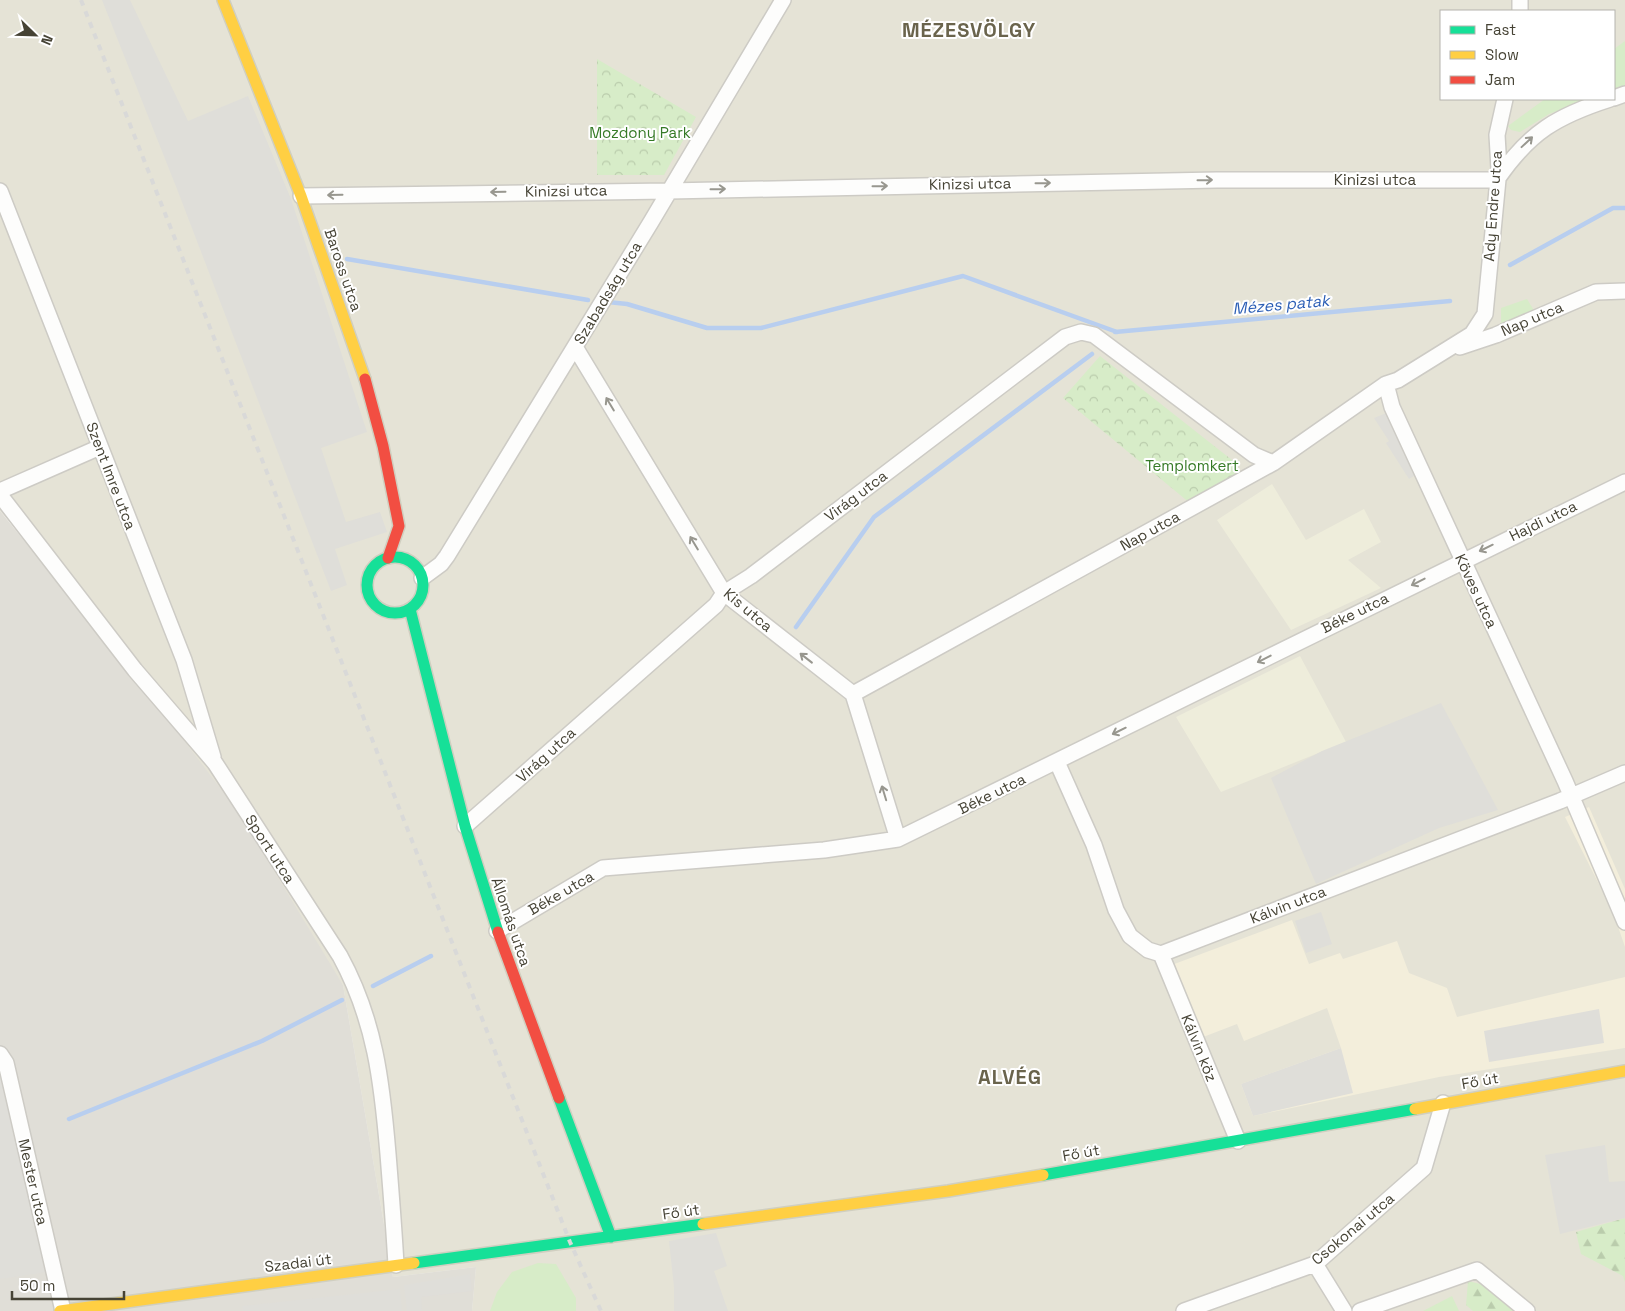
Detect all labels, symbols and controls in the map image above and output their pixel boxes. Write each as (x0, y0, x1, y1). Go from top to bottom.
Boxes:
north arrow (10, 10, 60, 60)
legend (1440, 10, 1615, 100)
district label: MÉZESVÖLGY (902, 17, 1036, 43)
text: Fast (1485, 20, 1516, 39)
text: N (37, 32, 57, 48)
text: Slow (1485, 45, 1519, 64)
text: Jam (1485, 70, 1515, 89)
park label: Mozdony Park (589, 123, 691, 142)
one-way arrow (1521, 136, 1534, 148)
street label: Ady Endre utca (1479, 150, 1506, 262)
street label: Kinizsi utca (1334, 170, 1417, 189)
street label: Kinizsi utca (929, 173, 1012, 194)
one-way arrow (1196, 175, 1213, 185)
one-way arrow (1034, 178, 1050, 188)
street label: Kinizsi utca (525, 180, 608, 201)
one-way arrow (872, 181, 888, 191)
one-way arrow (709, 184, 725, 194)
one-way arrow (490, 188, 506, 197)
one-way arrow (328, 190, 344, 200)
street label: Baross utca (320, 226, 367, 314)
street label: Szabadság utca (569, 238, 646, 348)
water label: Mézes patak (1232, 290, 1333, 319)
street label: Nap utca (1498, 297, 1566, 340)
one-way arrow (605, 398, 615, 412)
street label: Szent Imre utca (82, 419, 141, 533)
park label: Templomkert (1145, 456, 1239, 475)
street label: Virág utca (821, 466, 891, 525)
street label: Hajdi utca (1506, 496, 1580, 545)
street label: Nap utca (1117, 506, 1183, 555)
one-way arrow (689, 537, 699, 551)
one-way arrow (1479, 544, 1494, 553)
street label: Köves utca (1451, 551, 1502, 631)
one-way arrow (1411, 577, 1426, 587)
street label: Kis utca (720, 584, 777, 636)
street label: Béke utca (1318, 588, 1392, 637)
one-way arrow (800, 652, 813, 663)
one-way arrow (1257, 654, 1272, 664)
street label: Virág utca (512, 723, 580, 786)
one-way arrow (1112, 727, 1127, 736)
street label: Béke utca (955, 769, 1029, 818)
one-way arrow (878, 785, 888, 801)
street label: Sport utca (241, 811, 300, 887)
street label: Béke utca (525, 866, 597, 919)
street label: Állomás utca (487, 875, 536, 969)
street label: Kálvin utca (1247, 881, 1329, 928)
street label: Kálvin köz (1177, 1011, 1222, 1084)
district label: ALVÉG (978, 1064, 1042, 1090)
street label: Fő út (1460, 1068, 1500, 1093)
street label: Mester utca (14, 1137, 53, 1227)
street label: Fő út (1061, 1140, 1101, 1165)
street label: Csokonai utca (1307, 1188, 1398, 1269)
street label: Fő út (661, 1199, 701, 1224)
street label: Szadai út (263, 1249, 333, 1276)
scale bar (12, 1268, 125, 1300)
text: 50 m (20, 1276, 55, 1295)

